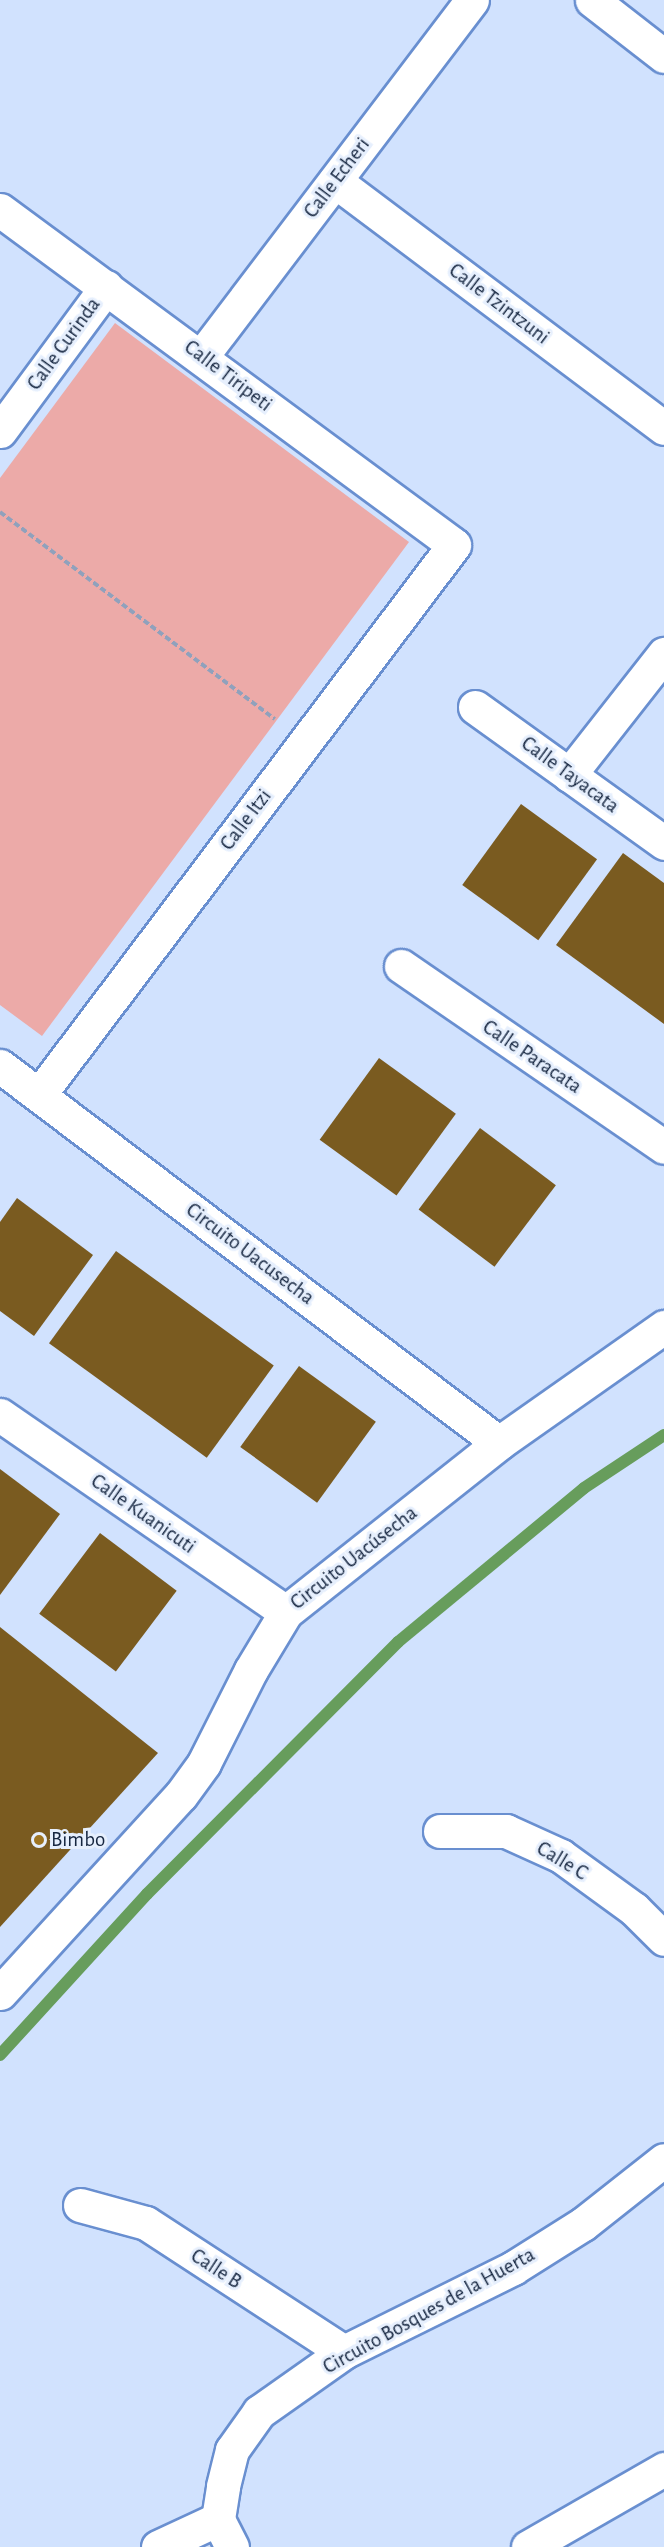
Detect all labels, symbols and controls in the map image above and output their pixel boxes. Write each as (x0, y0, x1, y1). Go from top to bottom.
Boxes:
street label: Calle Echeri (299, 133, 375, 223)
street label: Calle Tzintzuni (444, 258, 554, 350)
street label: Calle Curinda (22, 293, 106, 395)
street label: Calle Tiripeti (179, 335, 277, 417)
street label: Calle Tayacata (516, 731, 624, 819)
street label: Calle Itzi (215, 784, 277, 856)
street label: Calle Paracata (478, 1015, 586, 1099)
street label: Circuito Uacusecha (181, 1198, 319, 1310)
street label: Calle Kuanicuti (86, 1469, 200, 1559)
street label: Circuito Uacúsecha (285, 1501, 423, 1615)
place label: Bimbo (51, 1827, 105, 1853)
marker: Bimbo (32, 1833, 46, 1847)
street label: Calle C (532, 1836, 592, 1886)
street label: Circuito Bosques de la Huerta (319, 2242, 539, 2380)
street label: Calle B (186, 2243, 246, 2295)

